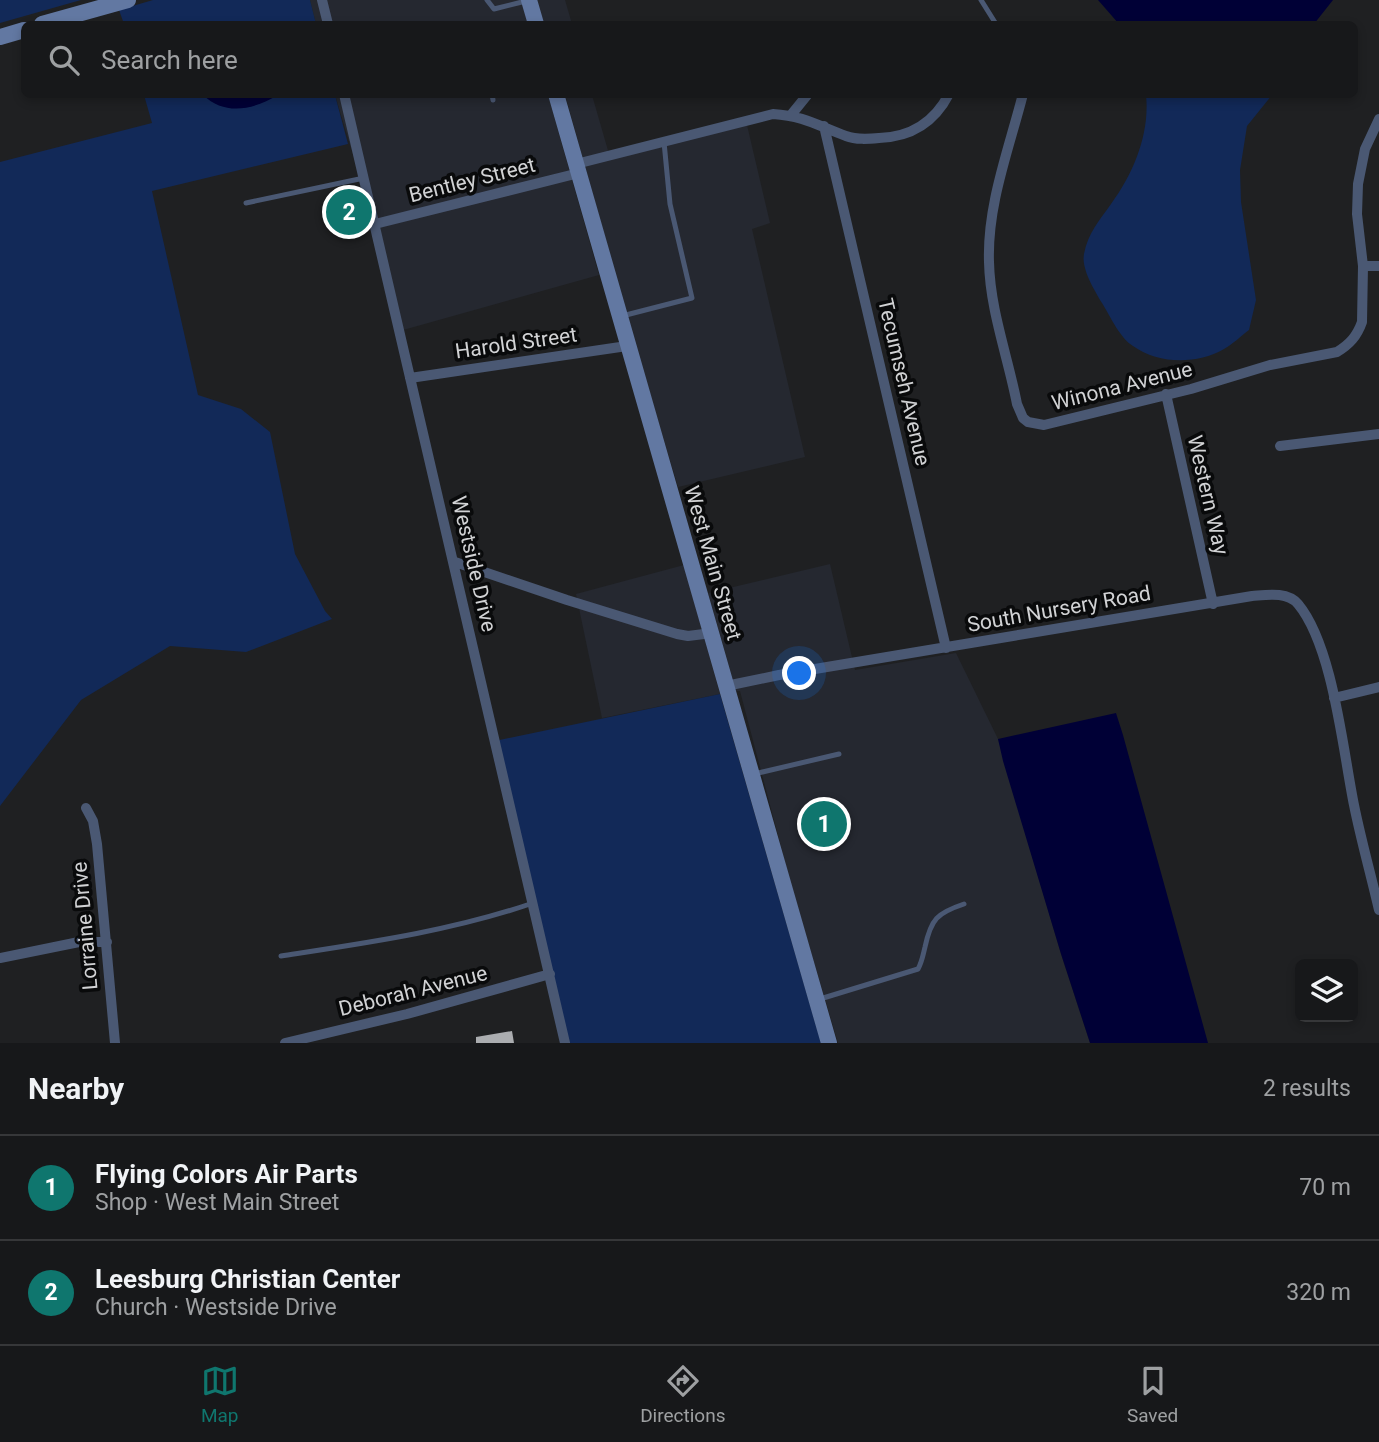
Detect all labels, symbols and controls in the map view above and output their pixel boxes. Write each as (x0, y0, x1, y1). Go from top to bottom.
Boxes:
search box (21, 21, 1358, 98)
icon: search (45, 41, 83, 79)
text: Search here (101, 45, 238, 75)
street label: Bentley Street (406, 153, 538, 207)
pin: 2 (326, 186, 372, 238)
street label: Tecumseh Avenue (873, 296, 935, 468)
street label: Harold Street (453, 323, 579, 363)
street label: Winona Avenue (1049, 357, 1195, 415)
street label: Western Way (1183, 433, 1233, 557)
street label: West Main Street (679, 483, 747, 643)
street label: Westside Drive (447, 494, 501, 634)
street label: South Nursery Road (965, 581, 1153, 637)
your location (782, 656, 816, 690)
pin: 1 (801, 798, 847, 850)
street label: Lorraine Drive (67, 861, 103, 991)
map controls (1295, 959, 1358, 1022)
button: layers (1295, 959, 1358, 1022)
street label: Deborah Avenue (336, 961, 490, 1021)
text: Nearby (28, 1071, 124, 1106)
text: 2 results (1263, 1075, 1351, 1102)
text: Flying Colors Air Parts (95, 1159, 358, 1189)
text: 1 (44, 1174, 58, 1201)
text: 70 m (1299, 1174, 1351, 1201)
text: Shop · West Main Street (95, 1189, 339, 1216)
text: Leesburg Christian Center (95, 1264, 400, 1294)
text: 2 (44, 1279, 58, 1306)
text: 320 m (1286, 1279, 1351, 1306)
text: Church · Westside Drive (95, 1294, 337, 1321)
tab: Map (201, 1362, 239, 1427)
tab: Directions (640, 1362, 725, 1427)
tab: Saved (1127, 1362, 1178, 1427)

